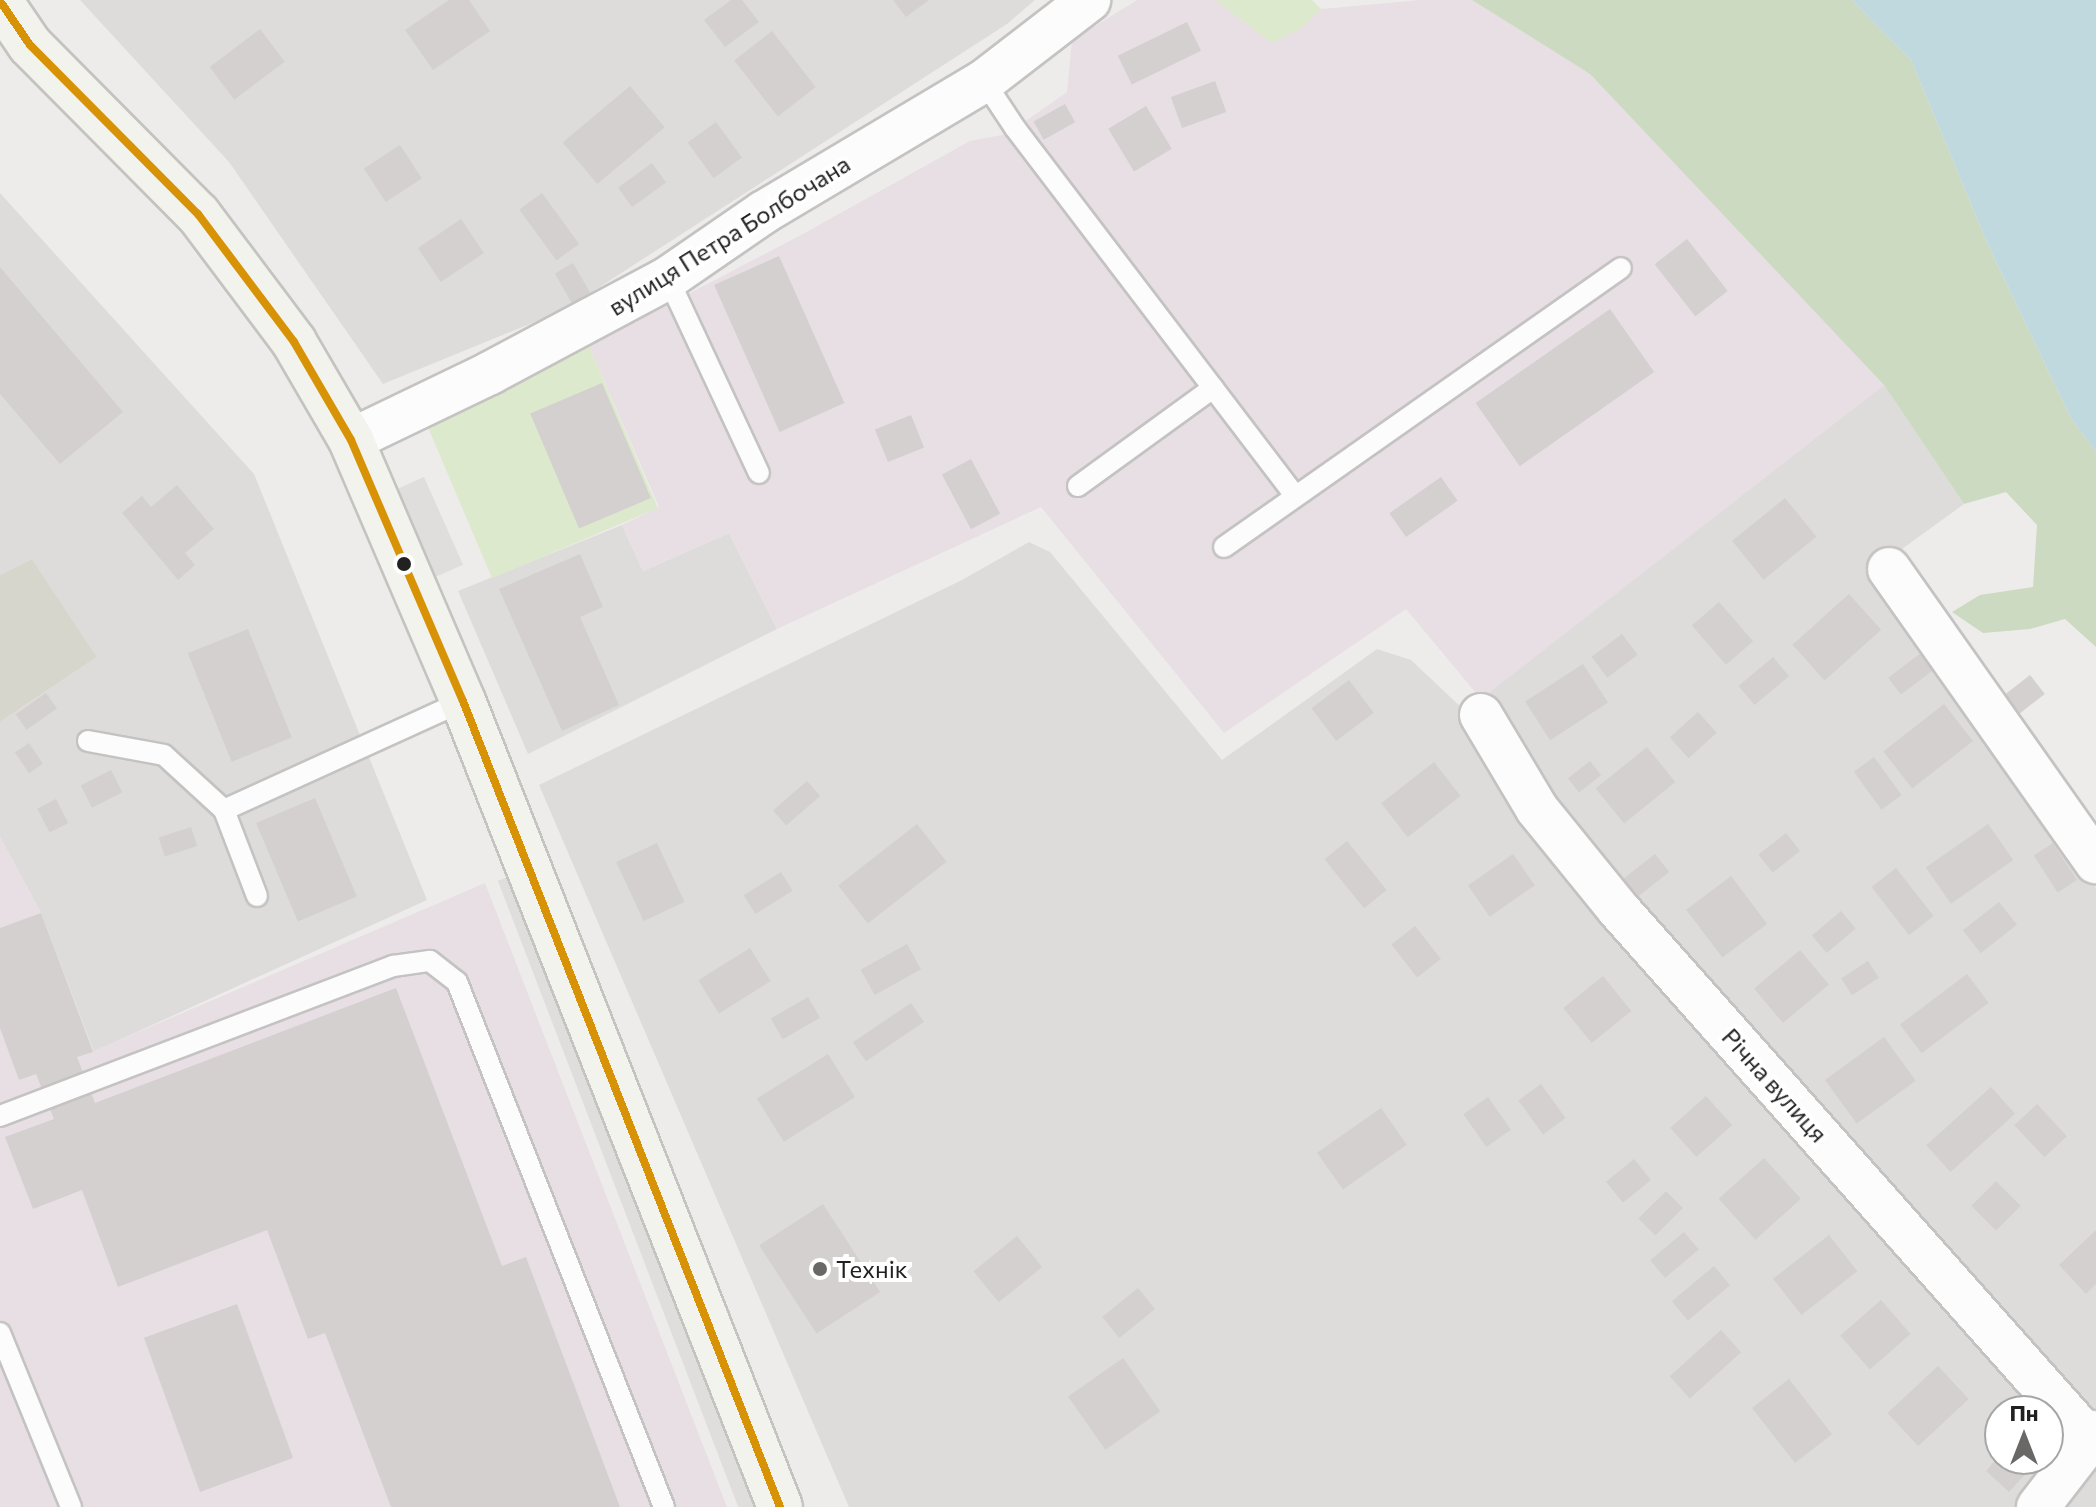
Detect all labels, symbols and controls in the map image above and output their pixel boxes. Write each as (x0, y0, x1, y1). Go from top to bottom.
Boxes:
street label: вулиця Петра Болбочана (603, 149, 855, 321)
unlabelled marker (396, 556, 412, 572)
street label: Річна вулиця (1716, 1022, 1834, 1148)
place label: Технік (836, 1255, 908, 1283)
marker: Технік (811, 1260, 829, 1278)
north arrow (1984, 1395, 2064, 1475)
text: Пн (2009, 1399, 2039, 1426)

